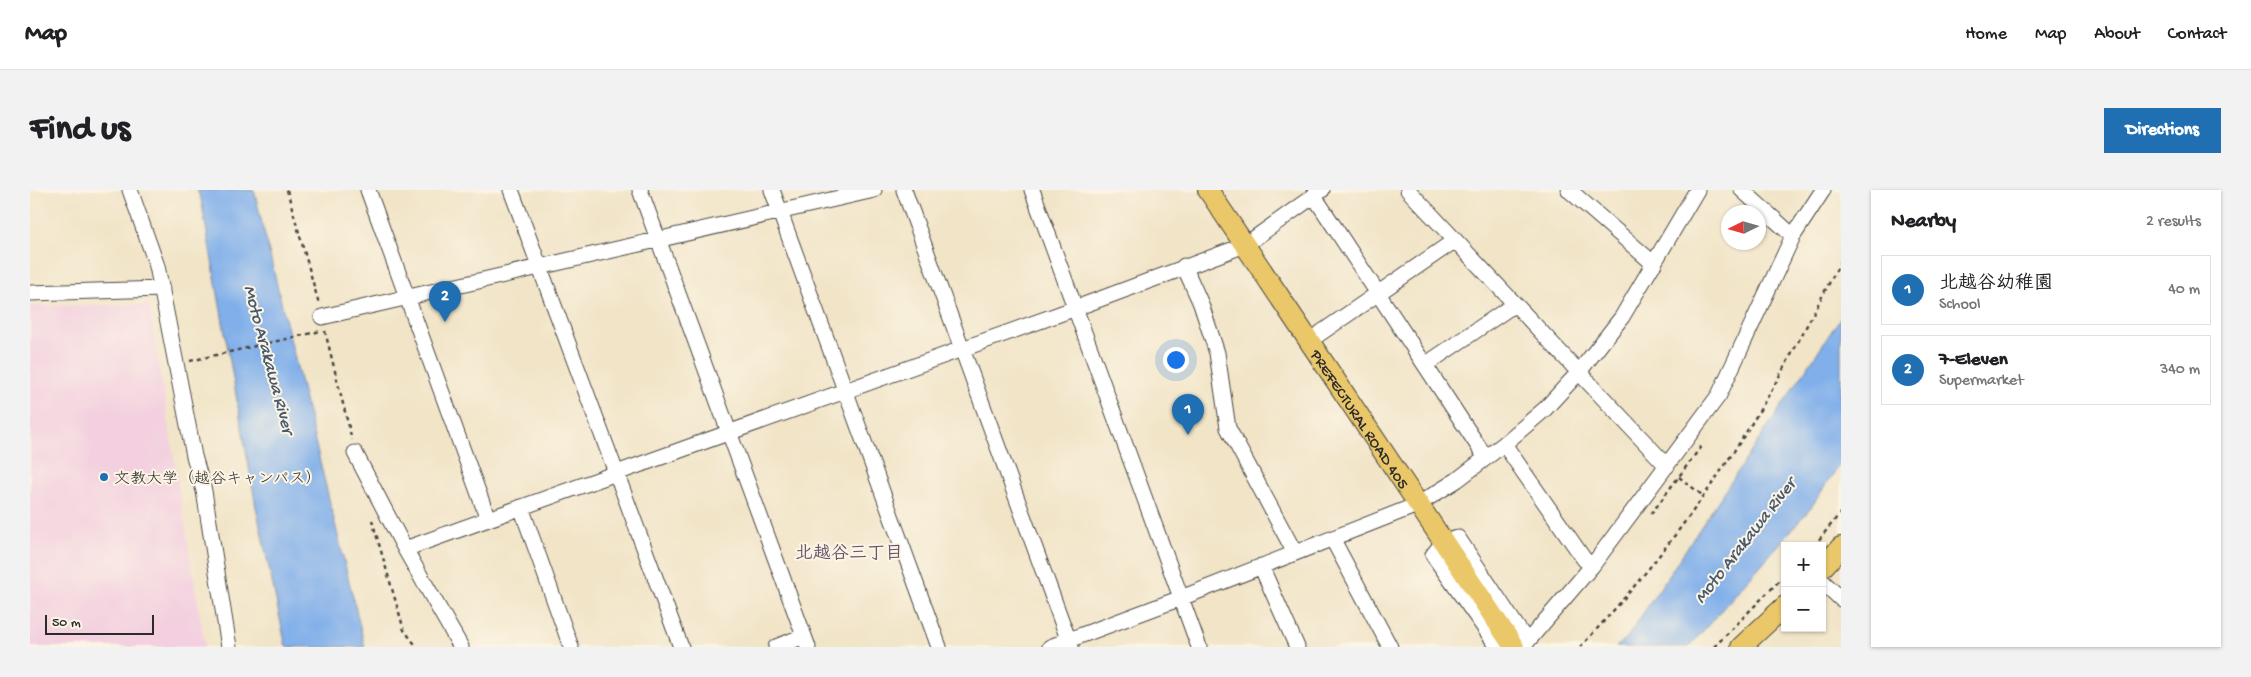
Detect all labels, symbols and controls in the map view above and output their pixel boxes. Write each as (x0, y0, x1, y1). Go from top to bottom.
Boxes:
text: Map (25, 20, 67, 49)
text: Home (1965, 24, 2007, 45)
text: Map (2035, 24, 2066, 45)
text: About (2094, 24, 2140, 45)
text: Contact (2168, 24, 2226, 45)
button: Directions (2104, 108, 2221, 153)
text: Find us (30, 110, 130, 151)
north arrow (1721, 205, 1766, 250)
text: Nearby (1891, 210, 1956, 235)
text: 2 results (2146, 213, 2201, 232)
text: 北越谷幼稚園 (1939, 273, 2053, 296)
pin: 2 (429, 281, 461, 322)
text: 1 (1905, 281, 1911, 300)
text: 40 m (2168, 281, 2200, 300)
water label: Moto Arakawa River (238, 283, 298, 440)
text: School (1939, 296, 1981, 315)
street label: PREFECTURAL ROAD 405 (1304, 346, 1412, 494)
your location (1163, 347, 1189, 373)
text: 7-Eleven (1939, 349, 2008, 372)
text: 2 (1904, 361, 1912, 380)
text: 340 m (2160, 361, 2200, 380)
text: Supermarket (1939, 372, 2024, 391)
pin: 1 (1172, 394, 1204, 435)
place label: 文教大学（越谷キャンパス） (114, 469, 321, 490)
marker: 文教大学（越谷キャンパス） (98, 471, 110, 483)
water label: Moto Arakawa River (1691, 472, 1804, 608)
map controls (1781, 542, 1826, 632)
button: + (1781, 542, 1826, 587)
district label: 北越谷三丁目 (795, 543, 903, 565)
button: − (1781, 587, 1826, 632)
scale bar (45, 612, 154, 635)
text: 50 m (52, 615, 81, 632)

